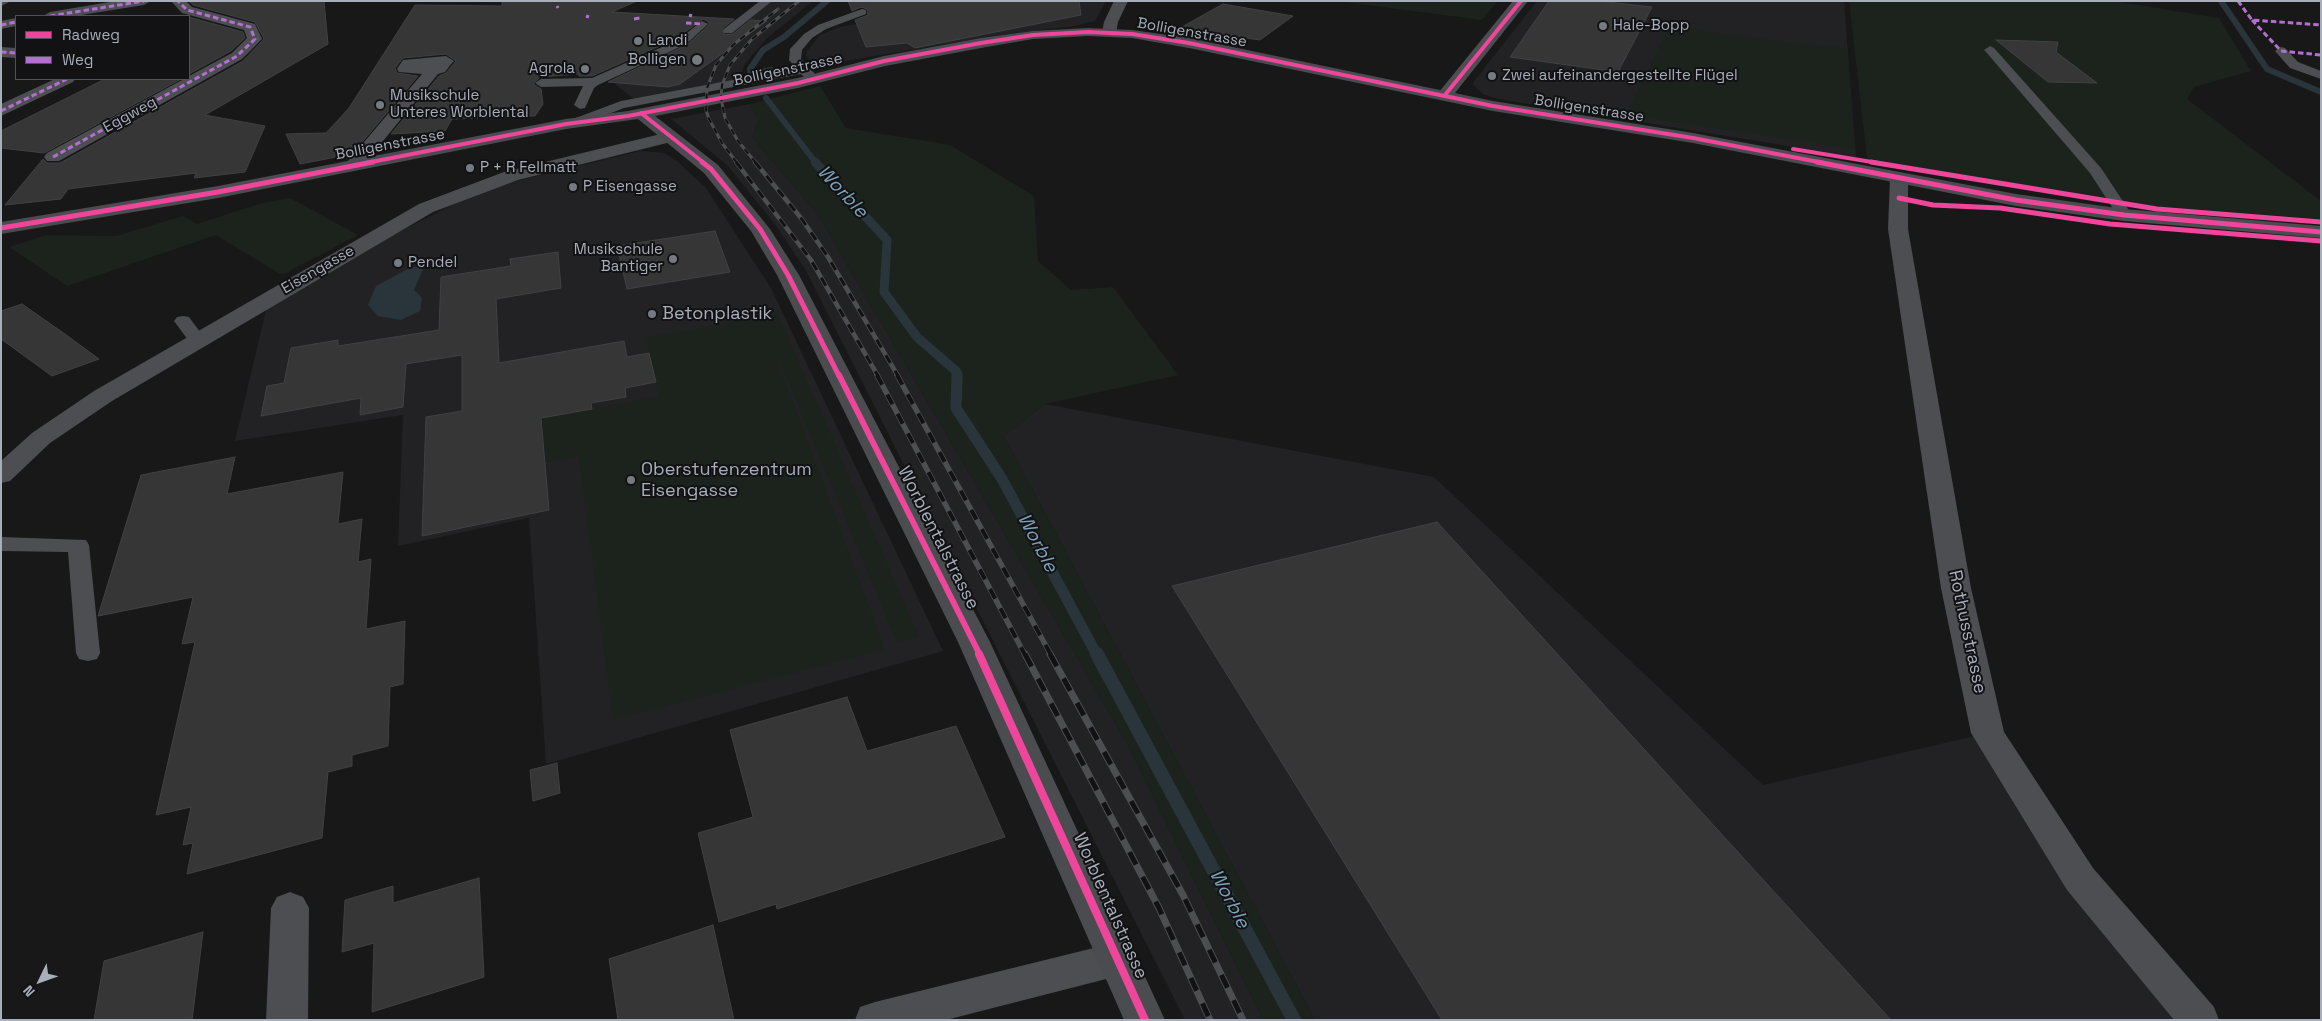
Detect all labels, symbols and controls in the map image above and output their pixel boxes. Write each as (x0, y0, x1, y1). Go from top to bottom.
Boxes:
street label: Bolligenstrasse (1136, 14, 1248, 52)
legend (15, 15, 190, 80)
place label: Hale-Bopp (1613, 17, 1689, 35)
marker: Hale-Bopp (1597, 20, 1609, 32)
text: Radweg (62, 25, 120, 44)
place label: Landi (648, 32, 687, 50)
marker: Landi (632, 35, 644, 47)
text: Weg (62, 50, 93, 69)
street label: Bolligenstrasse (732, 50, 844, 90)
place label: Bolligen (628, 51, 686, 69)
marker: Bolligen (690, 53, 704, 67)
place label: Agrola (529, 60, 575, 78)
marker: Agrola (579, 63, 591, 75)
place label: Zwei aufeinandergestellte Flügel (1502, 67, 1738, 85)
marker: Zwei aufeinandergestellte Flügel (1486, 70, 1498, 82)
place label: Musikschule Unteres Worblental (390, 87, 529, 122)
street label: Bolligenstrasse (1533, 91, 1645, 127)
street label: Eggweg (100, 93, 160, 137)
marker: Musikschule Unteres Worblental (374, 99, 386, 111)
street label: Bolligenstrasse (334, 126, 446, 164)
place label: P + R Fellmatt (480, 159, 577, 177)
water label: Worble (812, 161, 872, 223)
marker: P + R Fellmatt (464, 162, 476, 174)
place label: P Eisengasse (583, 178, 677, 196)
marker: P Eisengasse (567, 181, 579, 193)
place label: Musikschule Bantiger (574, 241, 663, 276)
street label: Eisengasse (278, 242, 358, 298)
marker: Musikschule Bantiger (667, 253, 679, 265)
place label: Pendel (408, 254, 457, 272)
marker: Pendel (392, 257, 404, 269)
place label: Betonplastik (662, 303, 772, 325)
marker: Betonplastik (646, 308, 658, 320)
place label: Oberstufenzentrum Eisengasse (641, 459, 812, 502)
street label: Worblentalstrasse (893, 463, 983, 613)
marker: Oberstufenzentrum Eisengasse (625, 474, 637, 486)
water label: Worble (1012, 510, 1062, 576)
street label: Rothusstrasse (1943, 568, 1991, 696)
street label: Worblentalstrasse (1068, 830, 1152, 982)
water label: Worble (1204, 866, 1254, 932)
north arrow (15, 956, 65, 1006)
text: N (19, 982, 39, 1001)

